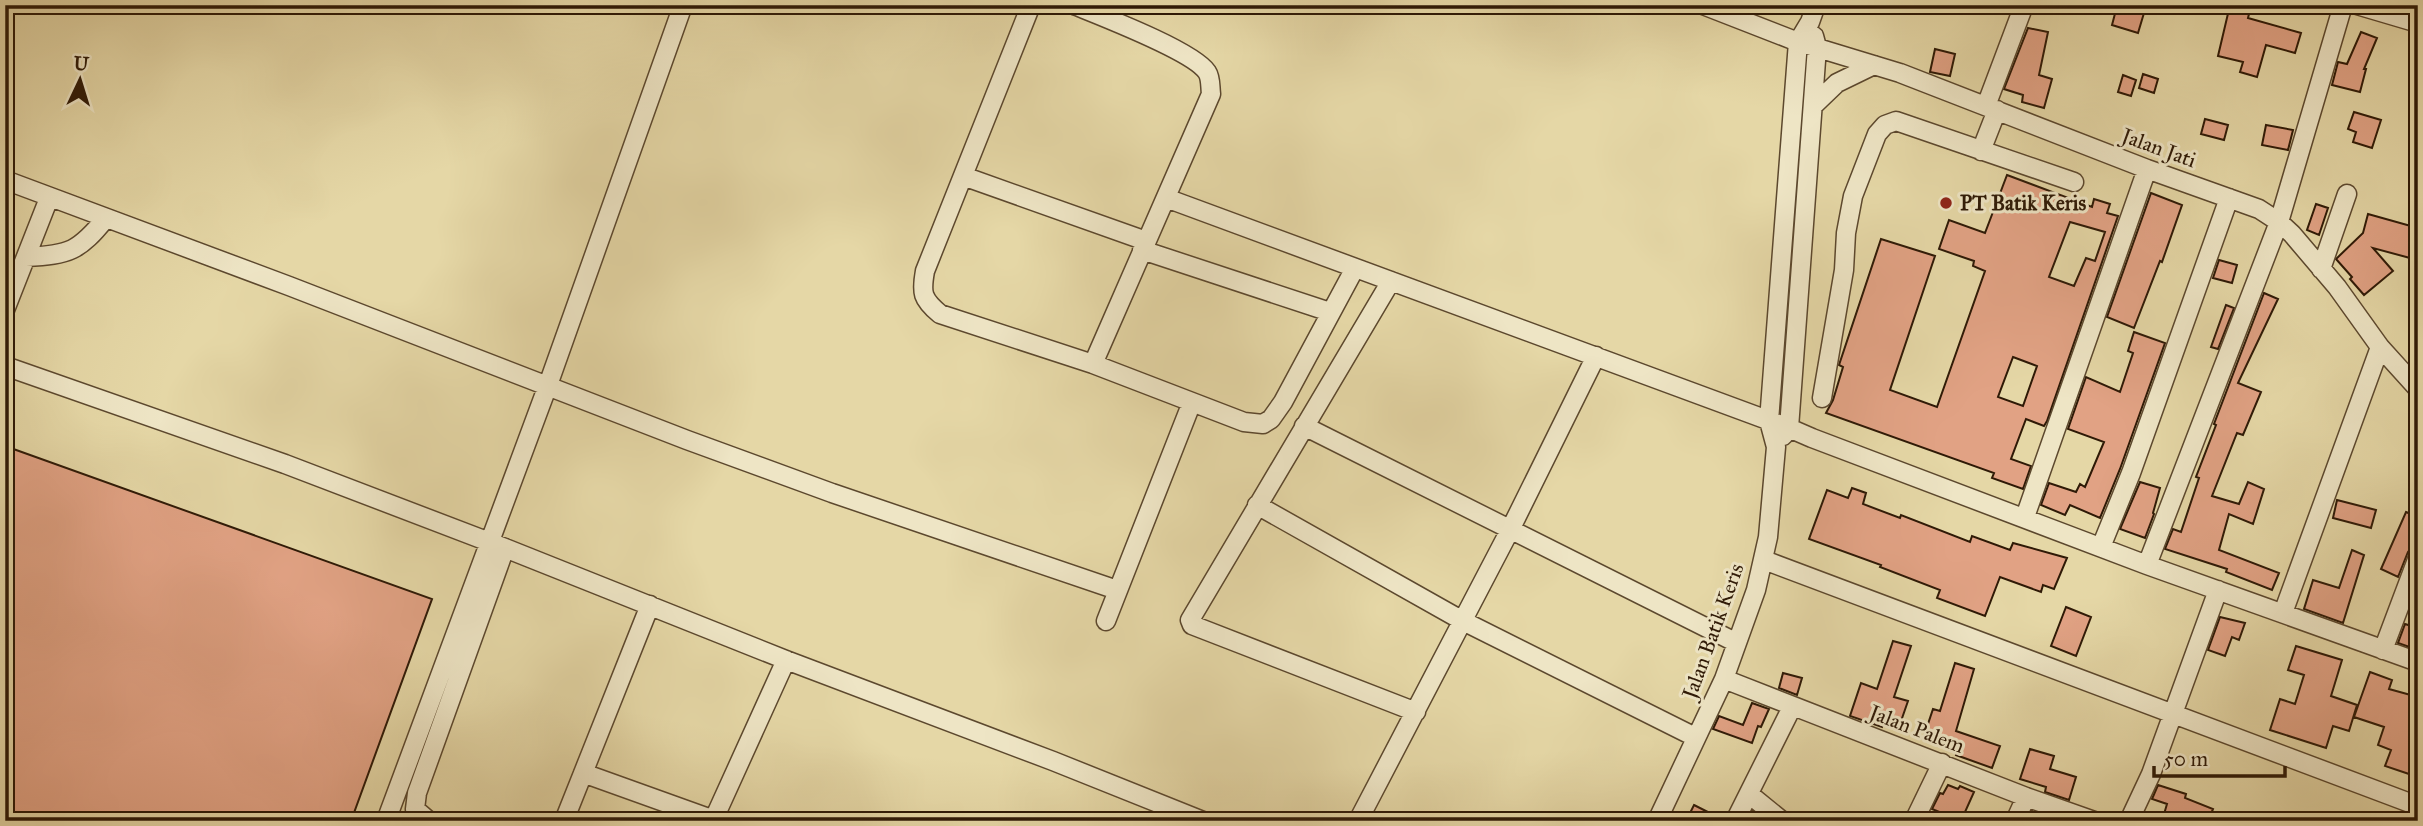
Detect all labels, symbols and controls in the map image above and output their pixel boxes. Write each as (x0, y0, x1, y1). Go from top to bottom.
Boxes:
north arrow (46, 46, 116, 116)
text: U (73, 52, 90, 76)
street label: Jalan Jati (2116, 122, 2200, 174)
place label: PT Batik Keris (1960, 190, 2087, 216)
marker: PT Batik Keris (1938, 195, 1954, 211)
street label: Jalan Batik Keris (1676, 560, 1750, 704)
street label: Jalan Palem (1864, 698, 1969, 759)
scale bar (2154, 735, 2285, 779)
text: 50 m (2164, 746, 2209, 772)

